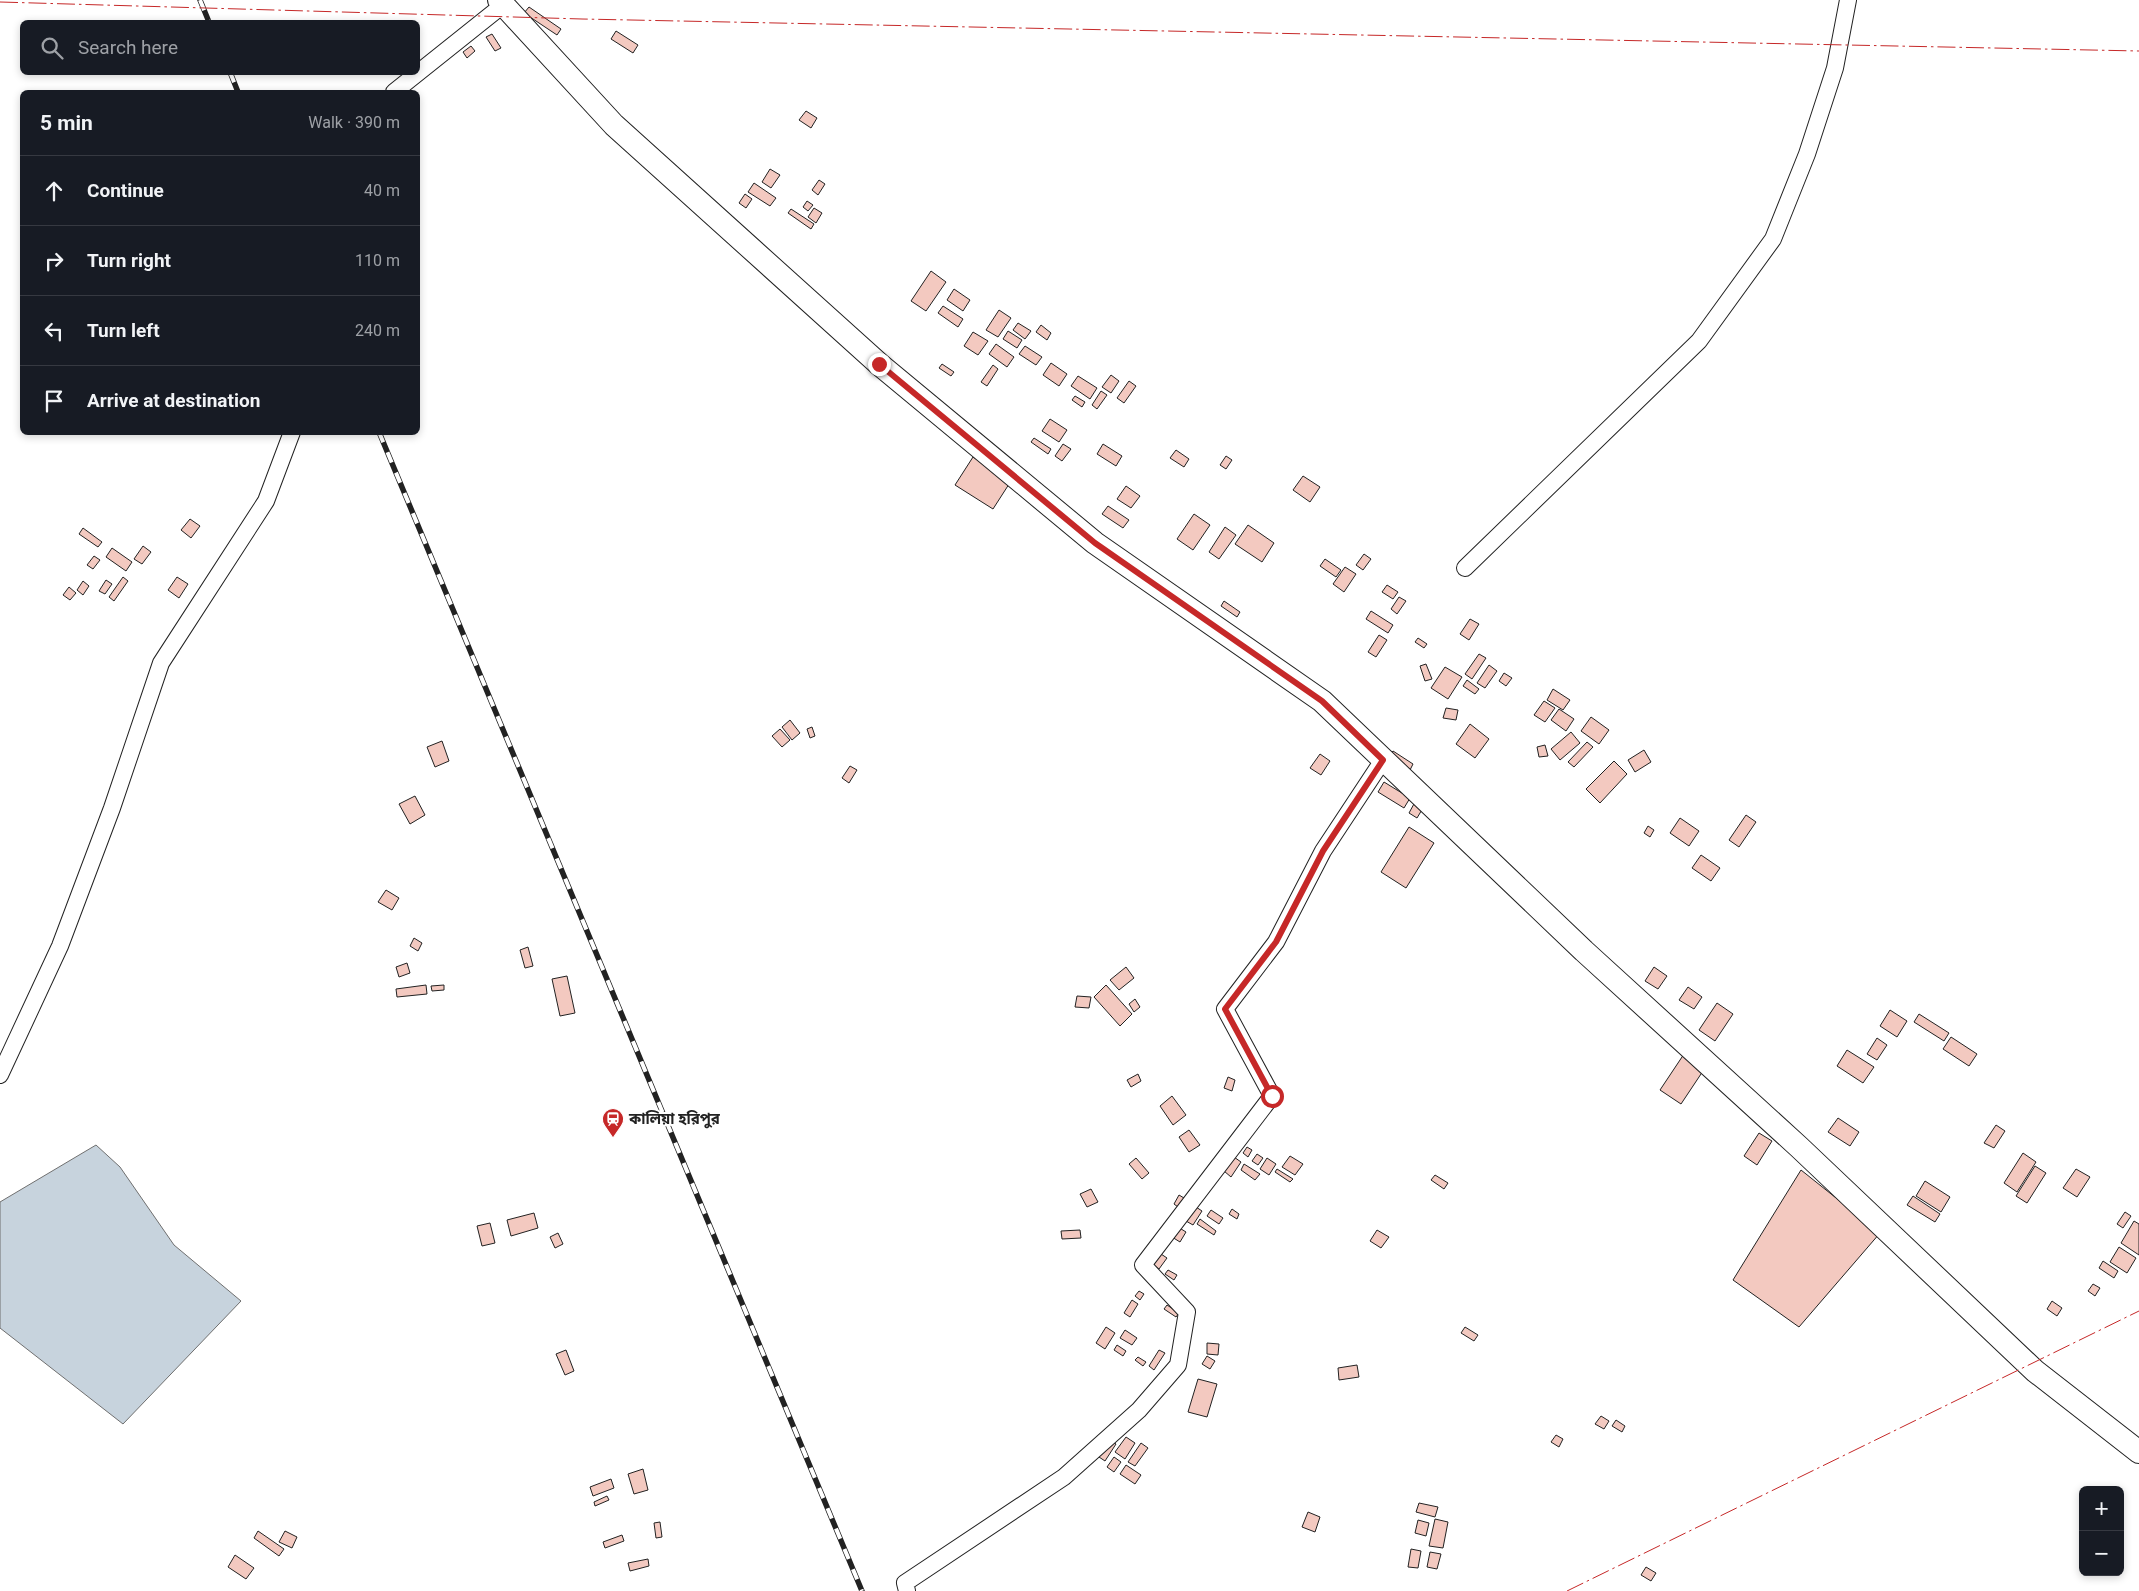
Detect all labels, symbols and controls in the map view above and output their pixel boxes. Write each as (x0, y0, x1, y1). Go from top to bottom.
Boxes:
search box (20, 20, 420, 75)
icon: search (38, 34, 66, 62)
text: Search here (78, 36, 178, 59)
text: 5 min (40, 111, 93, 135)
text: Walk · 390 m (308, 113, 400, 132)
icon: ahead (40, 177, 68, 205)
text: Continue (87, 179, 164, 202)
text: 40 m (364, 181, 400, 200)
icon: right (40, 247, 68, 275)
text: Turn right (87, 249, 171, 272)
text: 110 m (355, 251, 400, 270)
icon: left (40, 317, 68, 345)
text: Turn left (87, 319, 160, 342)
text: 240 m (355, 321, 400, 340)
route end (868, 353, 891, 376)
icon: arrive (40, 387, 68, 415)
text: Arrive at destination (87, 389, 260, 412)
route start (1261, 1085, 1284, 1108)
station icon: কালিয়া হরিপুর (601, 1107, 625, 1138)
place label: কালিয়া হরিপুর (628, 1110, 721, 1129)
map controls (2079, 1486, 2124, 1576)
button: + (2079, 1486, 2124, 1531)
button: − (2079, 1531, 2124, 1576)

